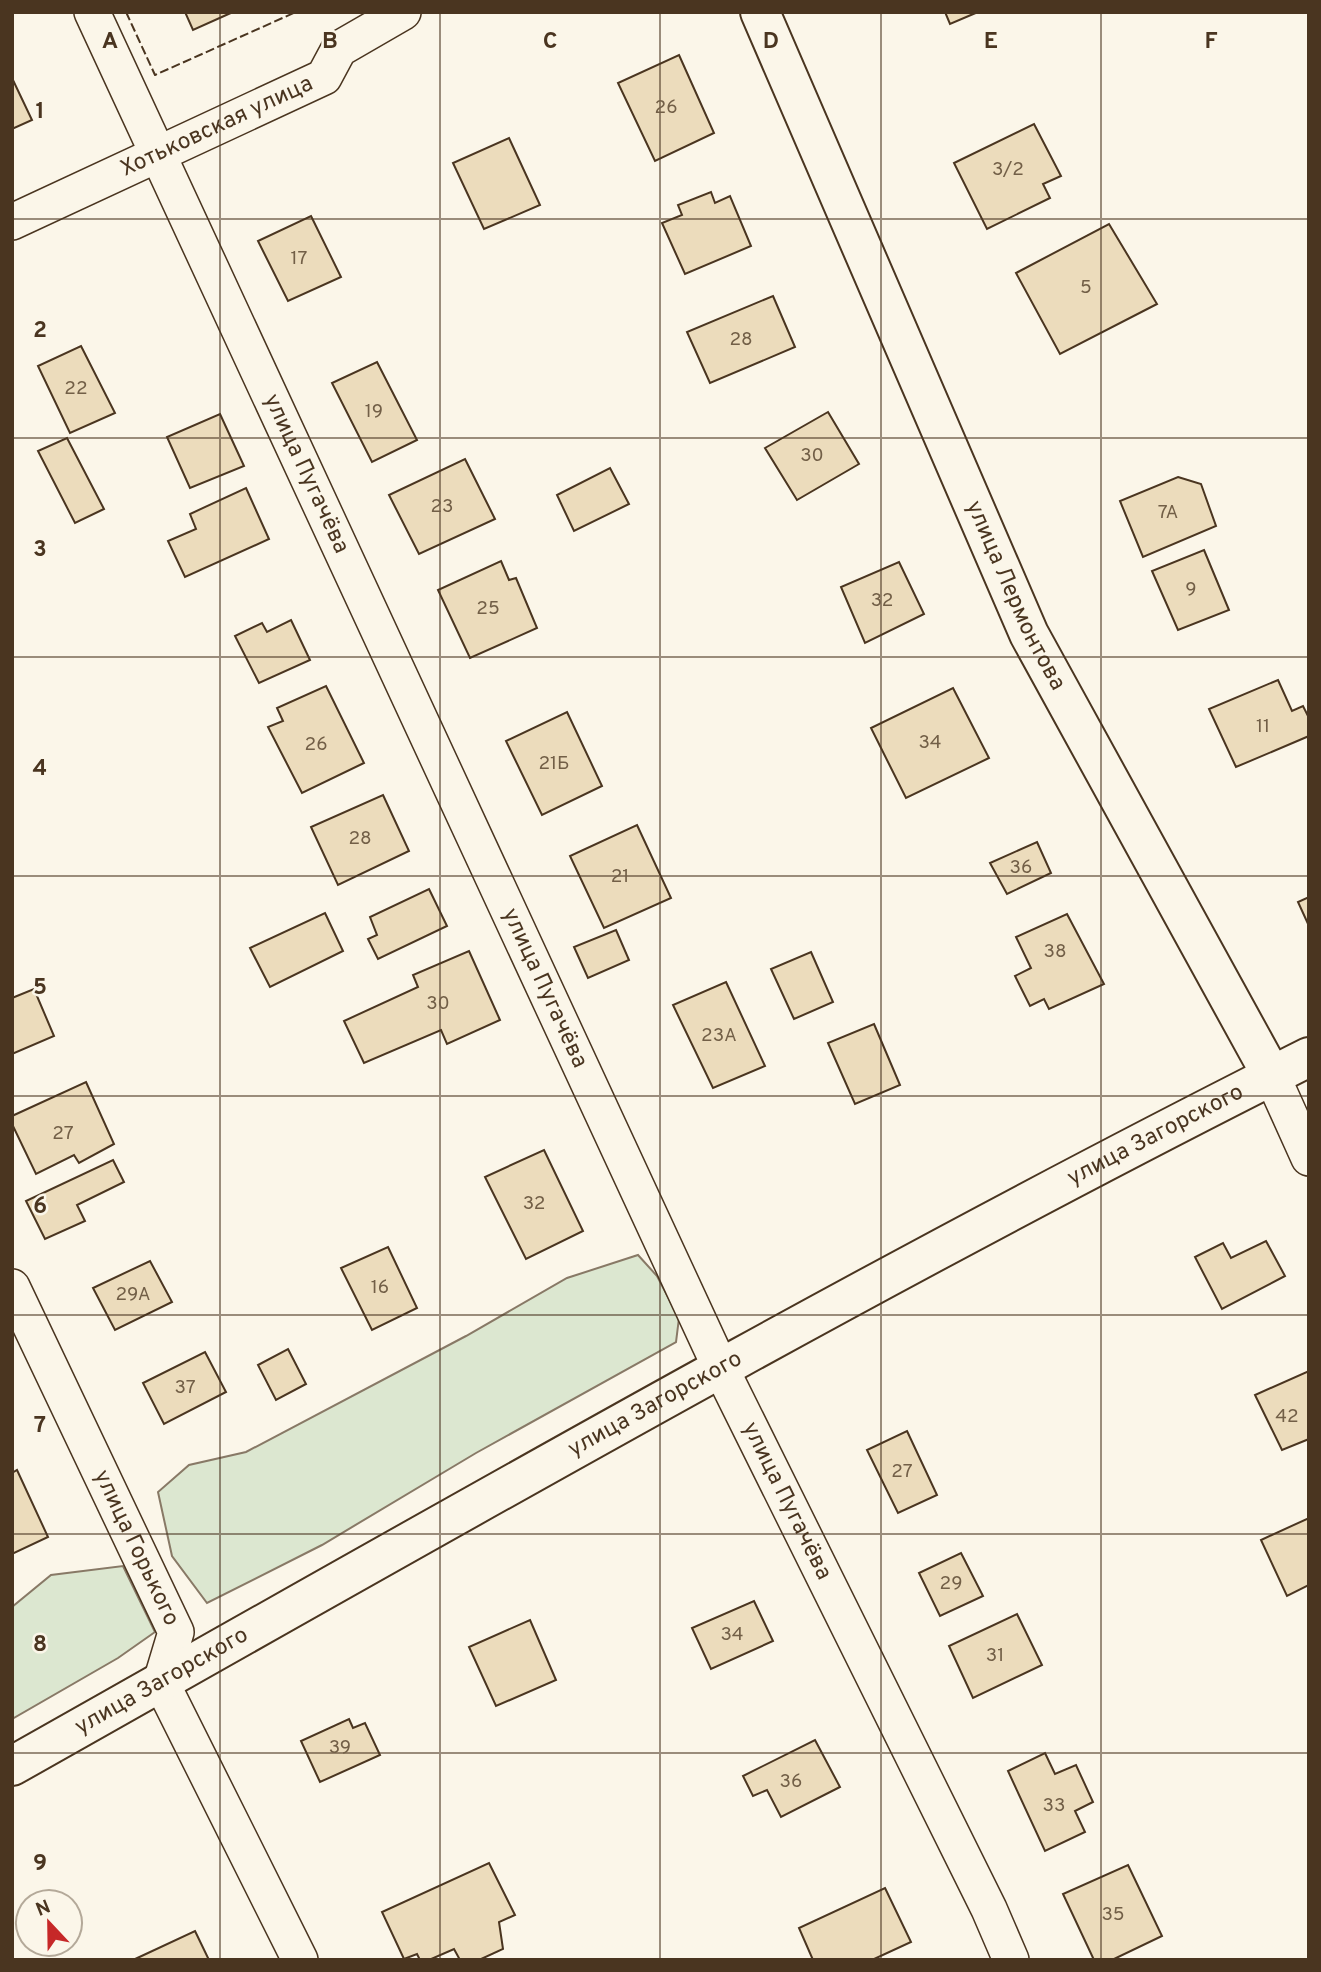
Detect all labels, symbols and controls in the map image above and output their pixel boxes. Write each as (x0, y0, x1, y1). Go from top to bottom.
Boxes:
text: A (102, 28, 118, 57)
text: B (322, 28, 338, 57)
text: C (543, 28, 557, 57)
text: D (763, 28, 779, 57)
text: E (984, 28, 998, 57)
text: F (1204, 28, 1218, 57)
street label: Хотьковская улица (116, 70, 318, 184)
house number: 26 (655, 96, 677, 120)
text: 1 (35, 98, 45, 127)
house number: 3/2 (992, 158, 1024, 182)
house number: 17 (291, 247, 308, 271)
house number: 5 (1080, 276, 1092, 300)
text: 2 (33, 317, 47, 346)
house number: 28 (729, 328, 753, 352)
house number: 22 (64, 377, 88, 401)
street label: улица Пугачёва (257, 389, 356, 558)
house number: 19 (365, 400, 383, 424)
house number: 30 (800, 444, 824, 468)
house number: 23 (430, 495, 454, 519)
street label: улица Лермонтова (959, 496, 1072, 696)
house number: 7А (1158, 501, 1178, 525)
text: 3 (33, 536, 47, 565)
house number: 9 (1185, 578, 1197, 602)
house number: 32 (871, 589, 893, 613)
house number: 25 (476, 597, 500, 621)
house number: 11 (1256, 715, 1270, 739)
house number: 34 (918, 731, 942, 755)
house number: 26 (305, 733, 327, 757)
house number: 21Б (538, 752, 570, 776)
text: 4 (33, 755, 47, 784)
house number: 28 (348, 827, 372, 851)
house number: 36 (1010, 856, 1032, 880)
house number: 21 (611, 865, 629, 889)
street label: улица Пугачёва (495, 904, 594, 1073)
house number: 38 (1043, 940, 1067, 964)
text: 5 (33, 974, 47, 1003)
house number: 30 (426, 992, 450, 1016)
house number: 23А (701, 1024, 737, 1048)
street label: улица Загорского (1062, 1078, 1249, 1193)
house number: 27 (52, 1122, 74, 1146)
house number: 32 (523, 1192, 545, 1216)
text: 6 (33, 1193, 47, 1222)
house number: 16 (371, 1276, 389, 1300)
house number: 29А (115, 1283, 151, 1307)
street label: улица Загорского (563, 1345, 747, 1464)
house number: 37 (174, 1376, 196, 1400)
house number: 42 (1275, 1405, 1299, 1429)
text: 7 (34, 1412, 46, 1441)
street label: улица Пугачёва (735, 1417, 838, 1585)
house number: 27 (891, 1460, 913, 1484)
street label: улица Горького (87, 1465, 186, 1631)
house number: 29 (940, 1572, 962, 1596)
street label: улица Загорского (70, 1621, 254, 1742)
house number: 34 (720, 1623, 744, 1647)
text: 8 (33, 1631, 47, 1660)
house number: 31 (986, 1644, 1004, 1668)
house number: 39 (329, 1736, 351, 1760)
house number: 36 (780, 1770, 802, 1794)
house number: 33 (1043, 1794, 1065, 1818)
text: 9 (33, 1850, 47, 1879)
north arrow (14, 1888, 84, 1958)
text: N (33, 1895, 54, 1923)
house number: 35 (1101, 1903, 1125, 1927)

